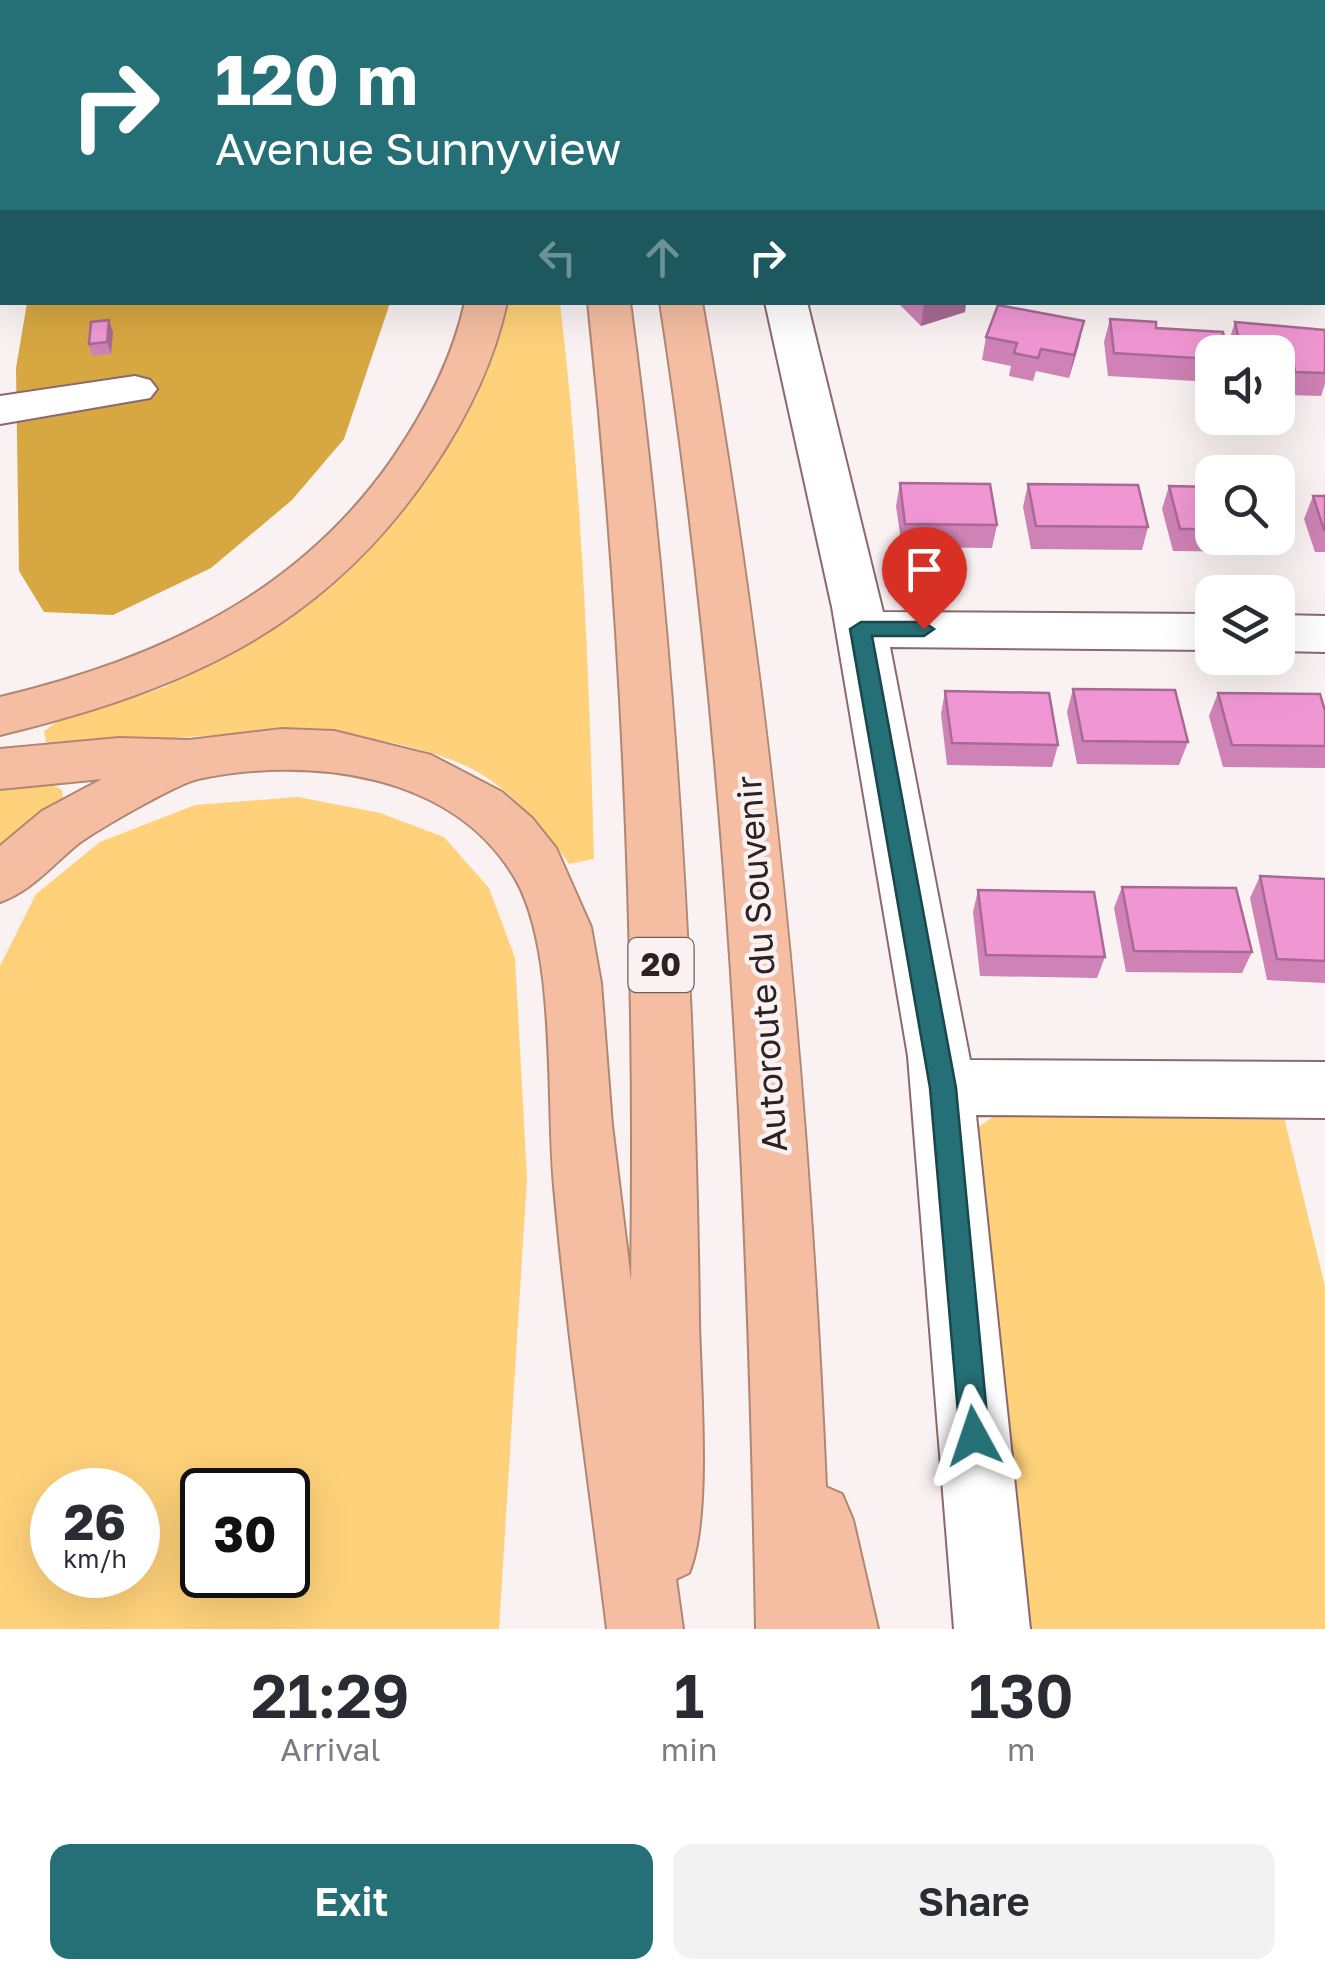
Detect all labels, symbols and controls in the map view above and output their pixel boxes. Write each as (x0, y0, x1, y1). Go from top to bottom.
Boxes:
text: 120 m (215, 36, 418, 120)
icon: right (50, 40, 180, 170)
text: Avenue Sunnyview (215, 121, 622, 175)
icon: left (530, 230, 585, 285)
icon: ahead (635, 230, 690, 285)
icon: right (740, 230, 795, 285)
map controls (1195, 335, 1295, 675)
button: sound (1195, 335, 1295, 435)
button: search (1195, 455, 1295, 555)
pin (882, 527, 967, 630)
icon: arrive (897, 542, 952, 597)
button: layers (1195, 575, 1295, 675)
street label: Autoroute du Souvenir (727, 774, 795, 1154)
road number: 20 (628, 938, 694, 992)
position arrow (922, 1384, 1026, 1488)
speed limit sign: 30 (180, 1468, 310, 1598)
text: 26 (64, 1491, 126, 1551)
text: km/h (63, 1543, 127, 1574)
text: 21:29 (251, 1659, 410, 1731)
text: 1 (674, 1659, 704, 1731)
text: 130 (969, 1659, 1074, 1731)
text: Arrival (280, 1730, 381, 1768)
text: min (661, 1730, 717, 1768)
text: m (1007, 1730, 1035, 1768)
button: Exit (50, 1844, 653, 1959)
button: Share (673, 1844, 1275, 1959)

